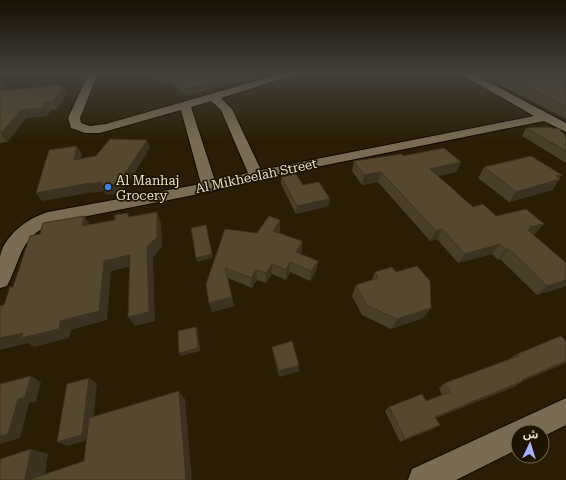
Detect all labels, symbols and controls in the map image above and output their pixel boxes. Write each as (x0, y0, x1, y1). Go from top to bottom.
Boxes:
street label: Al Mikheelah Street (194, 156, 318, 196)
place label: Al Manhaj Grocery (116, 173, 179, 203)
marker: Al Manhaj Grocery (103, 182, 113, 192)
north arrow (510, 424, 550, 464)
text: ش (523, 428, 539, 442)

